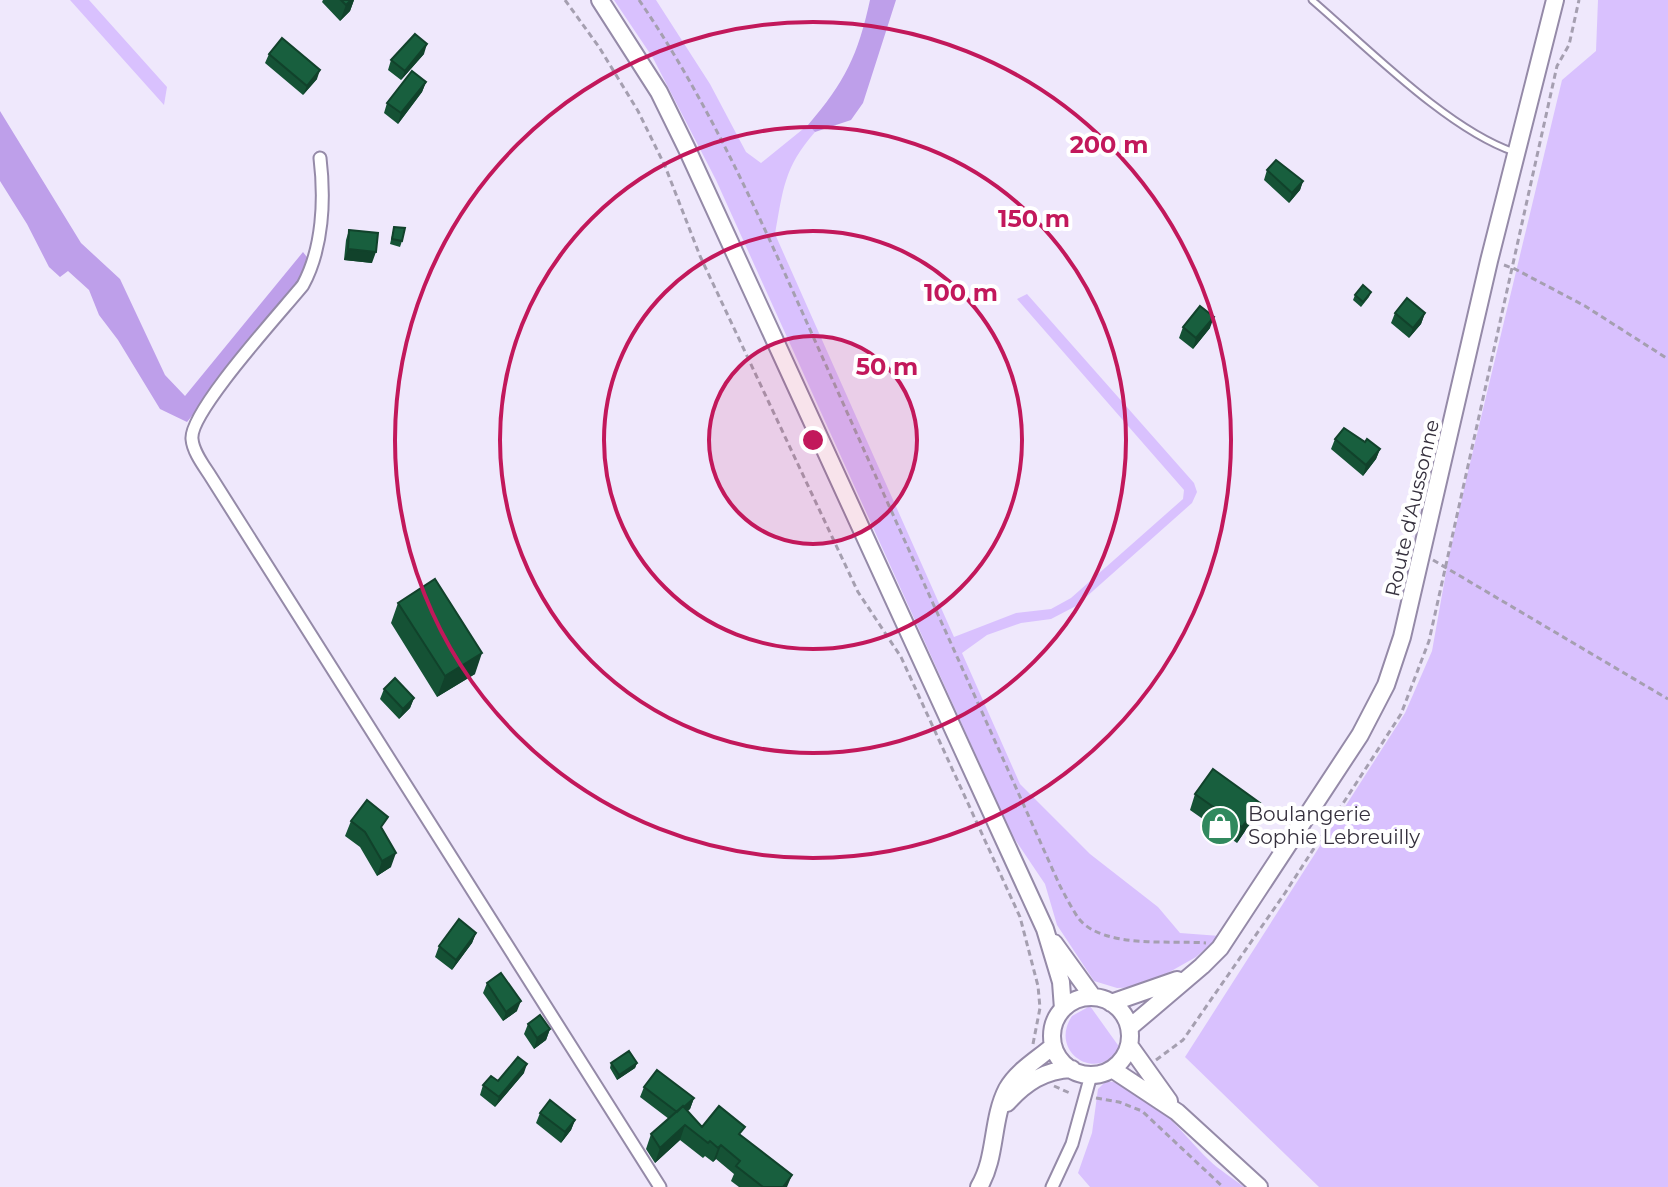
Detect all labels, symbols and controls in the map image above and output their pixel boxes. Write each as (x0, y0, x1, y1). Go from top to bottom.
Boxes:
text: 200 m (1070, 130, 1148, 159)
text: 150 m (998, 204, 1070, 233)
text: 100 m (924, 278, 998, 307)
text: 50 m (856, 352, 918, 381)
street label: Route d'Aussonne (1380, 417, 1444, 599)
centre of rings (799, 426, 827, 454)
place label: Boulangerie Sophie Lebreuilly (1248, 802, 1420, 849)
shop icon: Boulangerie Sophie Lebreuilly (1199, 805, 1241, 847)

